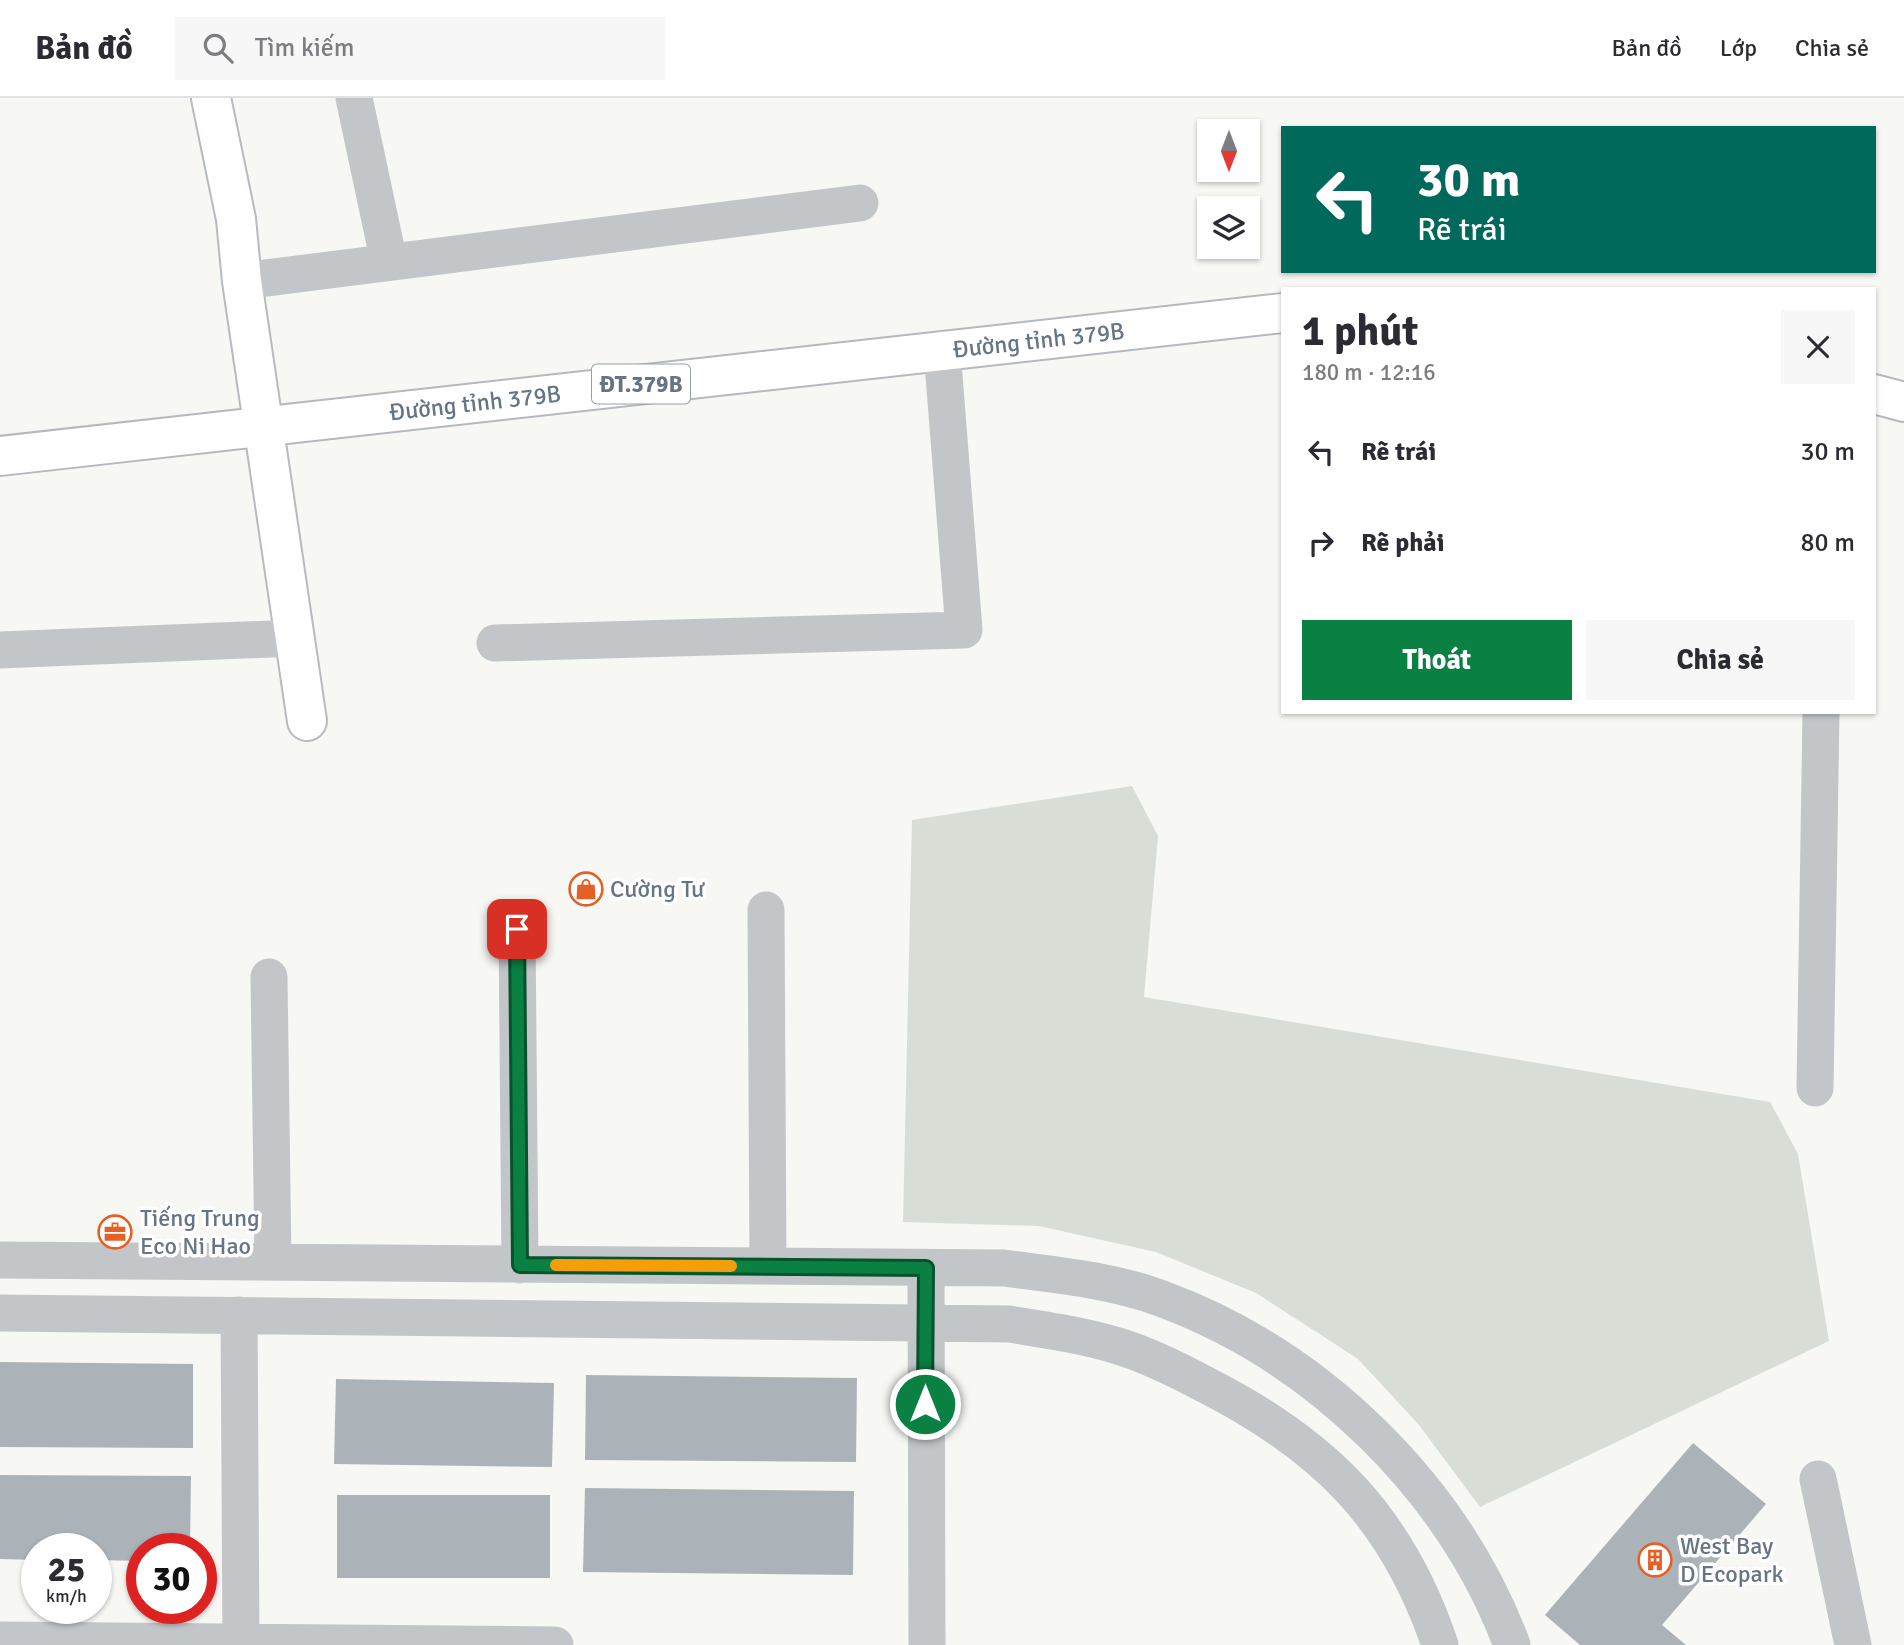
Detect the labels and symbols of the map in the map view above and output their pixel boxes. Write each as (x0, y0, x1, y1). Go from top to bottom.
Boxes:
north arrow (1197, 119, 1260, 182)
street label: Đường tỉnh 379B (951, 316, 1126, 365)
road number: ĐT.379B (592, 364, 690, 404)
street label: Đường tỉnh 379B (388, 379, 563, 428)
shop icon: Cường Tư (567, 870, 605, 908)
place label: Cường Tư (610, 874, 705, 904)
pin (487, 899, 547, 959)
place label: Tiếng Trung Eco Ni Hao (140, 1203, 260, 1261)
office icon: Tiếng Trung Eco Ni Hao (96, 1213, 134, 1251)
position arrow (888, 1367, 962, 1441)
place label: West Bay D Ecopark (1680, 1531, 1784, 1589)
speed limit sign: 30 (126, 1533, 217, 1624)
building icon: West Bay D Ecopark (1636, 1541, 1674, 1579)

